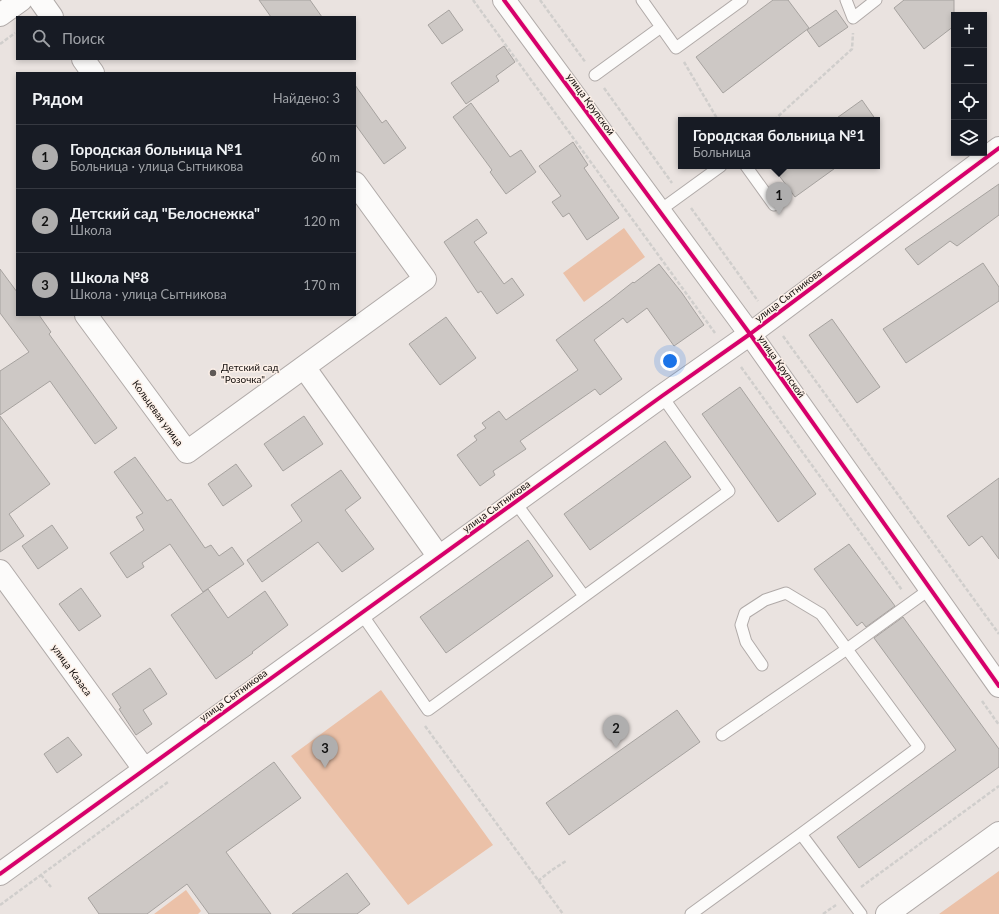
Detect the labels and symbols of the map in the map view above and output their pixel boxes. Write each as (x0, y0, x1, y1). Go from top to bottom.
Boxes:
street label: улица Крупской (564, 71, 618, 138)
pin: 1 (766, 182, 792, 215)
street label: улица Сытникова (752, 266, 824, 324)
street label: улица Крупской (756, 332, 808, 400)
your location (660, 351, 680, 371)
place label: Детский сад "Розочка" (221, 361, 279, 385)
marker: Детский сад "Розочка" (208, 368, 218, 378)
street label: Кольцевая улица (130, 378, 186, 448)
street label: улица Сытникова (460, 477, 532, 535)
street label: улица Казаса (49, 642, 95, 698)
street label: улица Сытникова (197, 666, 269, 724)
pin: 2 (603, 715, 629, 748)
pin: 3 (312, 735, 338, 768)

